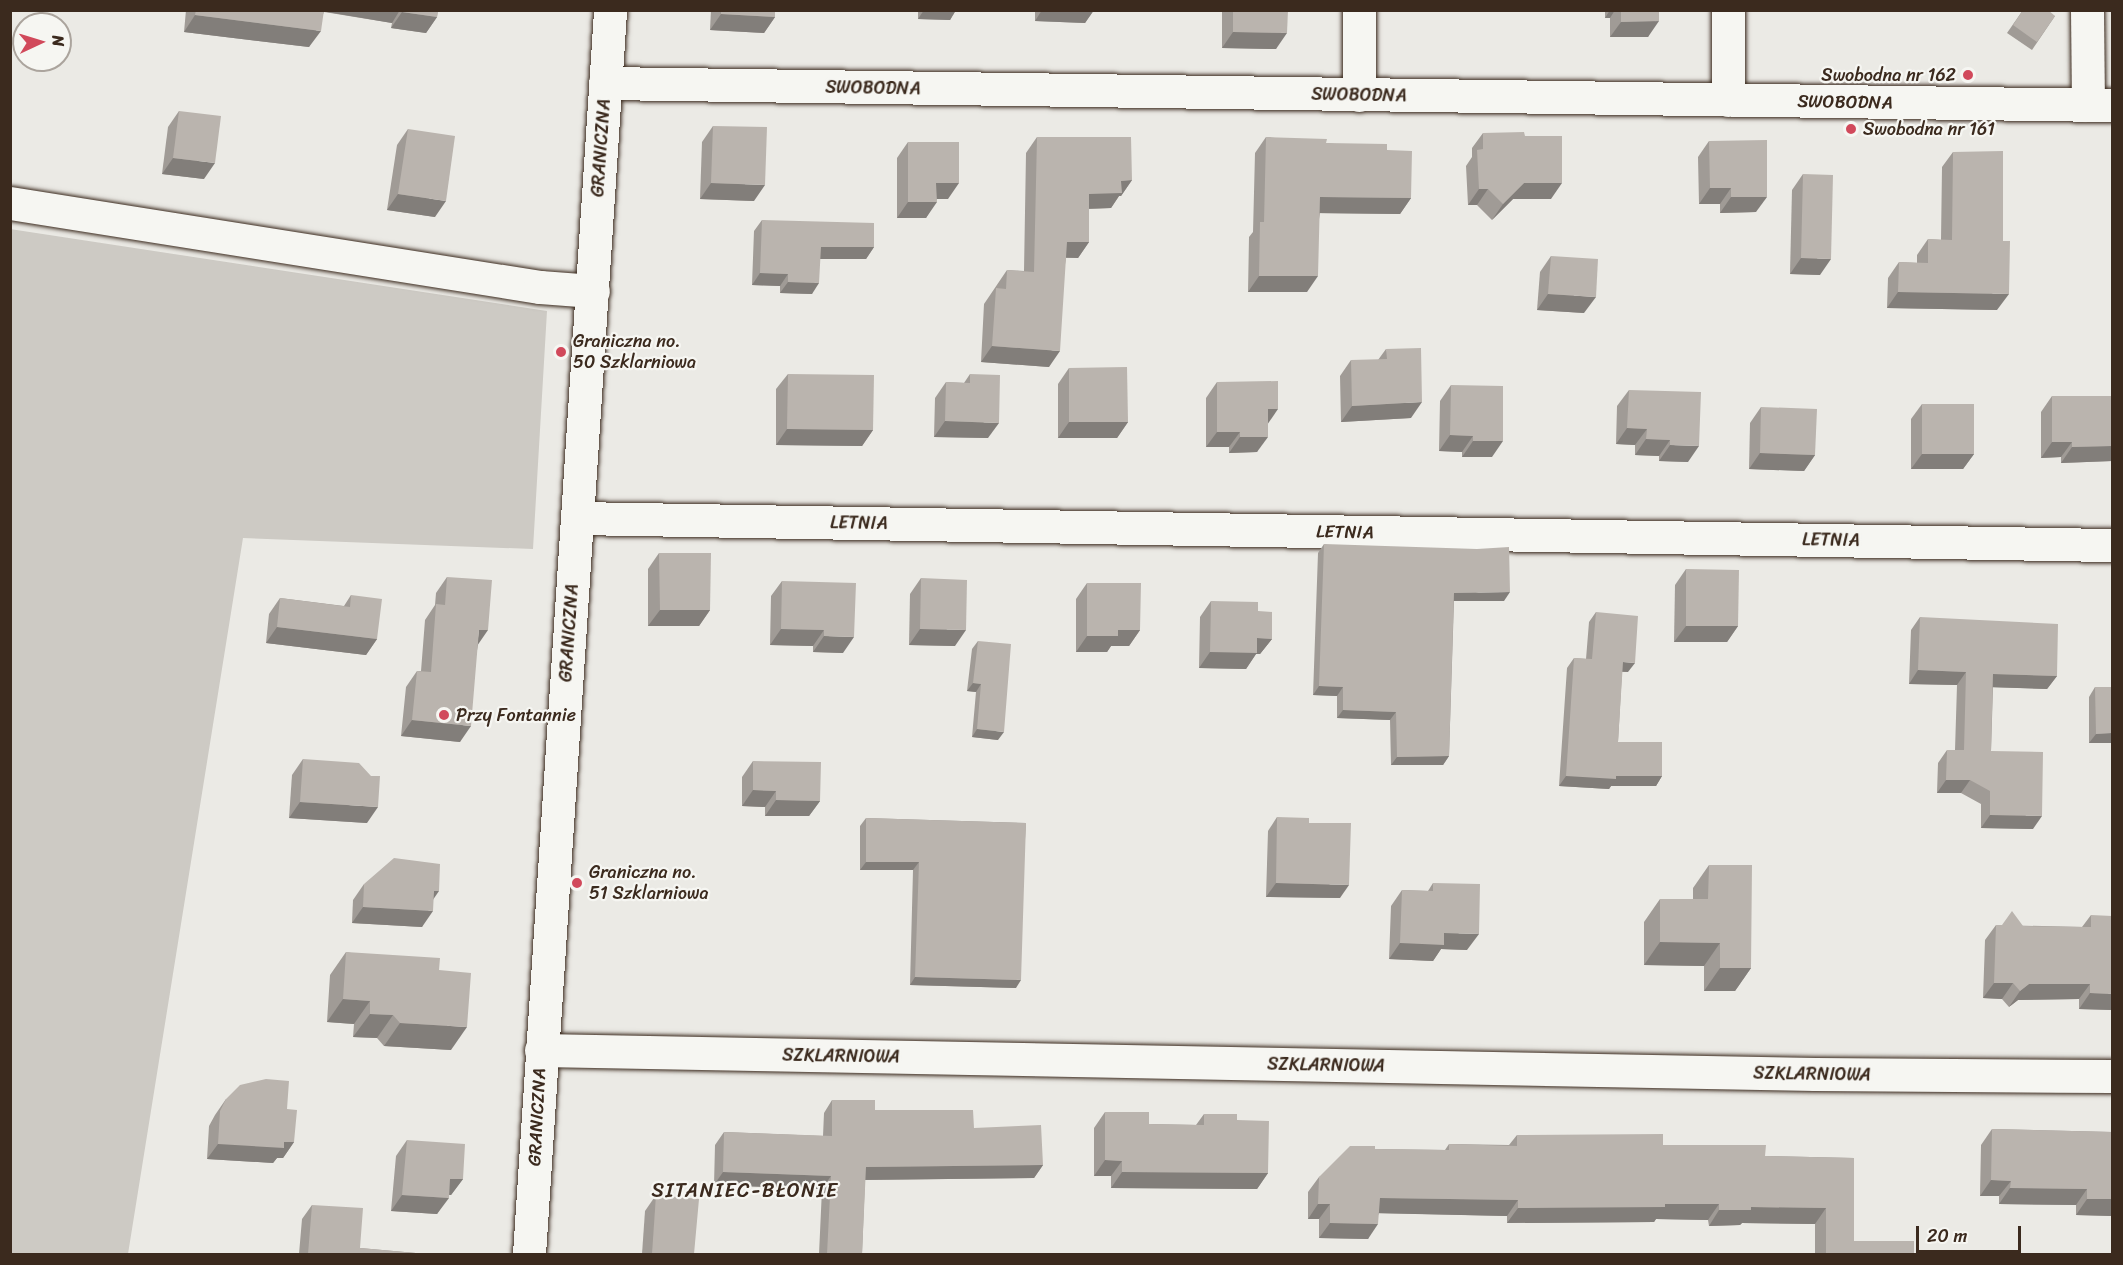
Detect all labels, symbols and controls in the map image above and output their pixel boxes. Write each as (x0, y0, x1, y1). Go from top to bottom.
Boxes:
north arrow (12, 12, 72, 72)
text: N (44, 34, 73, 47)
place label: Swobodna nr 162 (1821, 64, 1956, 86)
marker: Swobodna nr 162 (1961, 68, 1975, 82)
street label: SWOBODNA (825, 76, 921, 100)
street label: SWOBODNA (1311, 83, 1407, 107)
street label: SWOBODNA (1797, 90, 1893, 114)
street label: GRANICZNA (587, 98, 615, 198)
place label: Swobodna nr 161 (1863, 118, 1995, 140)
marker: Swobodna nr 161 (1844, 122, 1858, 136)
place label: Graniczna no. 50 Szklarniowa (573, 331, 696, 374)
marker: Graniczna no. 50 Szklarniowa (554, 345, 568, 359)
street label: LETNIA (830, 512, 888, 534)
street label: LETNIA (1316, 521, 1374, 543)
street label: LETNIA (1802, 529, 1860, 551)
street label: GRANICZNA (555, 583, 583, 683)
place label: Przy Fontannie (456, 704, 576, 726)
marker: Przy Fontannie (437, 708, 451, 722)
place label: Graniczna no. 51 Szklarniowa (589, 862, 708, 904)
marker: Graniczna no. 51 Szklarniowa (570, 876, 584, 890)
street label: SZKLARNIOWA (782, 1044, 900, 1068)
street label: SZKLARNIOWA (1267, 1053, 1385, 1077)
street label: SZKLARNIOWA (1753, 1062, 1871, 1086)
street label: GRANICZNA (524, 1067, 550, 1167)
district label: SITANIEC-BŁONIE (653, 1178, 837, 1202)
scale bar (1919, 1214, 2024, 1252)
text: 20 m (1927, 1220, 1967, 1252)

